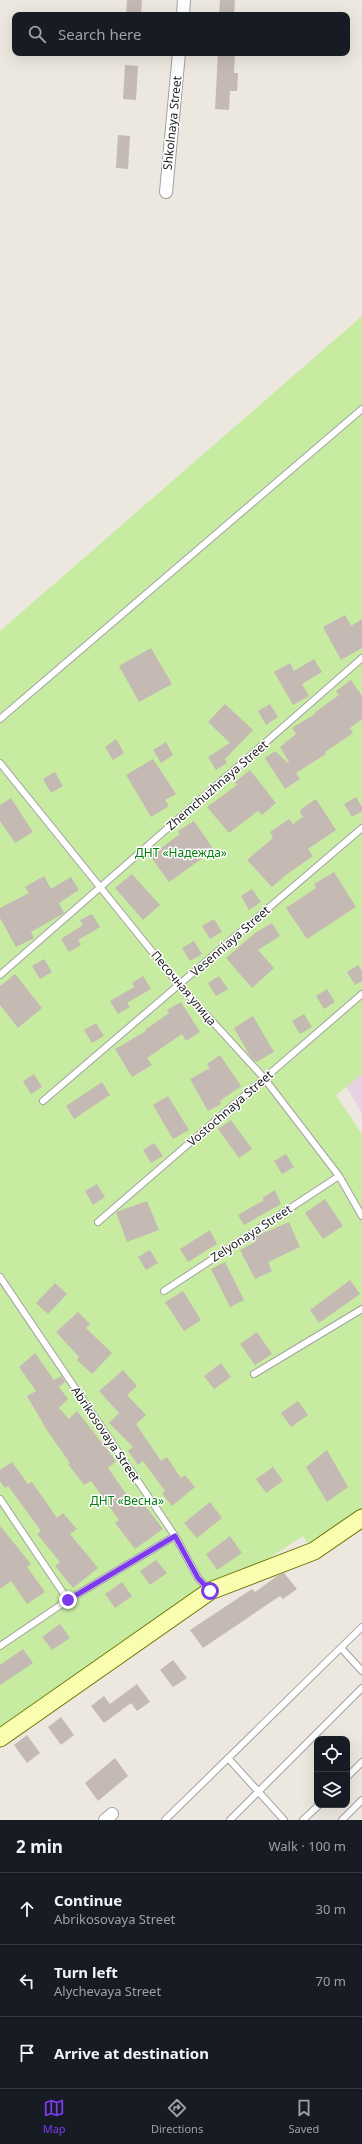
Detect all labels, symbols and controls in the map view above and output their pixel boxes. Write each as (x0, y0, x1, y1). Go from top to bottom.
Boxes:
search box (12, 12, 350, 56)
icon: search (26, 23, 48, 45)
text: Search here (58, 24, 141, 44)
street label: Shkolnaya Street (159, 75, 185, 171)
street label: Zhemchuzhnaya Street (163, 736, 272, 834)
park label: ДНТ «Надежда» (135, 844, 227, 861)
street label: Vesenniaya Street (187, 901, 274, 980)
street label: Песочная улица (147, 947, 221, 1029)
street label: Vostochnaya Street (184, 1066, 277, 1150)
street label: Zelyonaya Street (207, 1200, 295, 1266)
street label: Abrikosovaya Street (68, 1383, 145, 1486)
park label: ДНТ «Весна» (90, 1492, 164, 1509)
route start (201, 1582, 219, 1600)
route end (59, 1591, 77, 1609)
map controls (314, 1736, 350, 1808)
button: locate (314, 1736, 350, 1772)
button: layers (314, 1772, 350, 1808)
text: 2 min (16, 1835, 63, 1858)
text: Walk · 100 m (268, 1837, 346, 1855)
text: Continue (54, 1890, 122, 1910)
icon: ahead (16, 1898, 38, 1920)
text: 30 m (316, 1900, 346, 1918)
text: Abrikosovaya Street (54, 1910, 175, 1928)
text: Turn left (54, 1962, 118, 1982)
icon: left (16, 1970, 38, 1992)
text: 70 m (316, 1972, 346, 1990)
text: Alychevaya Street (54, 1982, 161, 2000)
icon: arrive (16, 2042, 38, 2064)
text: Arrive at destination (54, 2043, 209, 2063)
tab: Map (43, 2097, 66, 2136)
tab: Directions (151, 2097, 203, 2136)
tab: Saved (289, 2097, 319, 2136)

